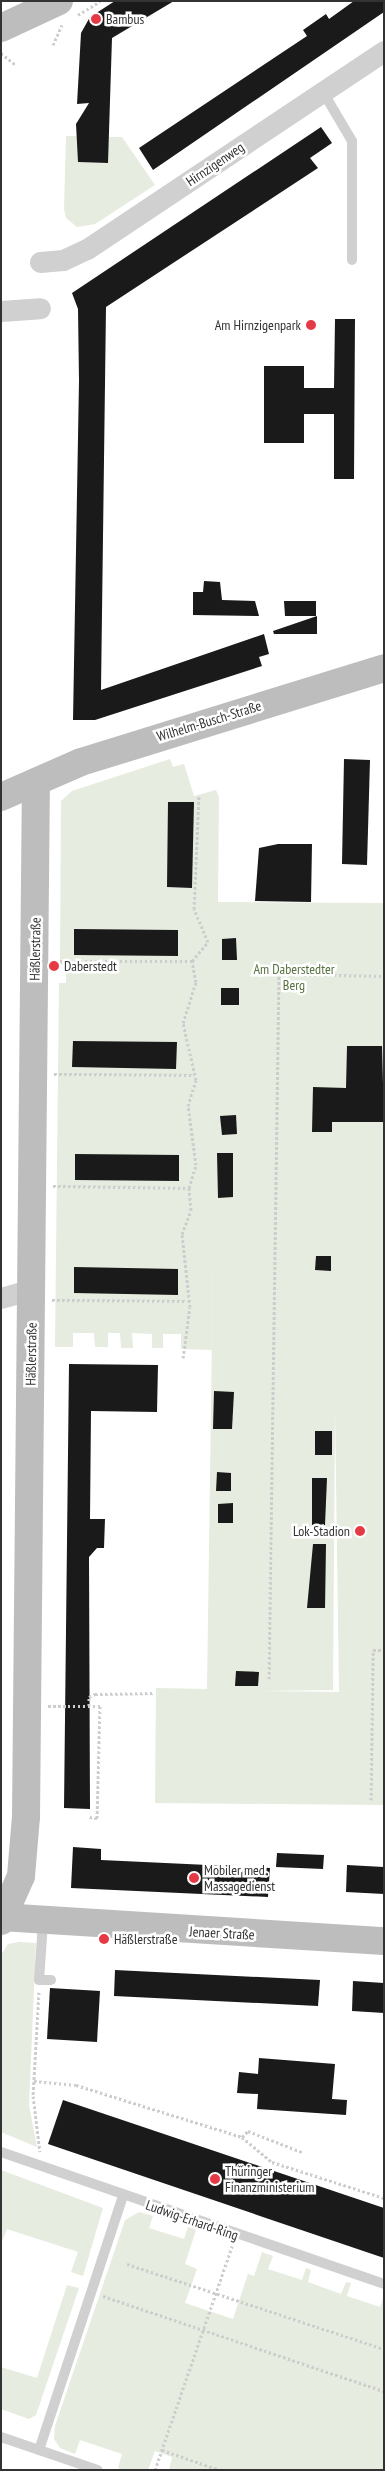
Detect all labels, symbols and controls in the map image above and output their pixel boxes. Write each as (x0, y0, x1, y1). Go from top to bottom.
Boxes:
place label: Bambus (106, 11, 144, 27)
marker: Bambus (90, 13, 102, 25)
street label: Hirnzigenweg (183, 138, 247, 190)
place label: Am Hirnzigenpark (215, 317, 301, 333)
marker: Am Hirnzigenpark (305, 319, 317, 331)
street label: Wilhelm-Busch-Straße (155, 697, 263, 745)
street label: Häßlerstraße (26, 917, 44, 981)
place label: Daberstedt (64, 958, 117, 974)
marker: Daberstedt (48, 960, 60, 972)
park label: Am Daberstedter Berg (253, 961, 335, 994)
street label: Häßlerstraße (22, 1322, 40, 1386)
place label: Lok-Stadion (293, 1523, 350, 1539)
marker: Lok-Stadion (354, 1525, 366, 1537)
place label: Mobiler med. Massagedienst (204, 1862, 275, 1894)
marker: Mobiler med. Massagedienst (188, 1872, 200, 1884)
street label: Jenaer Straße (189, 1923, 255, 1943)
place label: Häßlerstraße (114, 1931, 177, 1947)
marker: Häßlerstraße (98, 1933, 110, 1945)
place label: Thüringer Finanzministerium (225, 2163, 314, 2196)
marker: Thüringer Finanzministerium (209, 2173, 221, 2185)
street label: Ludwig-Erhard-Ring (144, 2196, 240, 2244)

